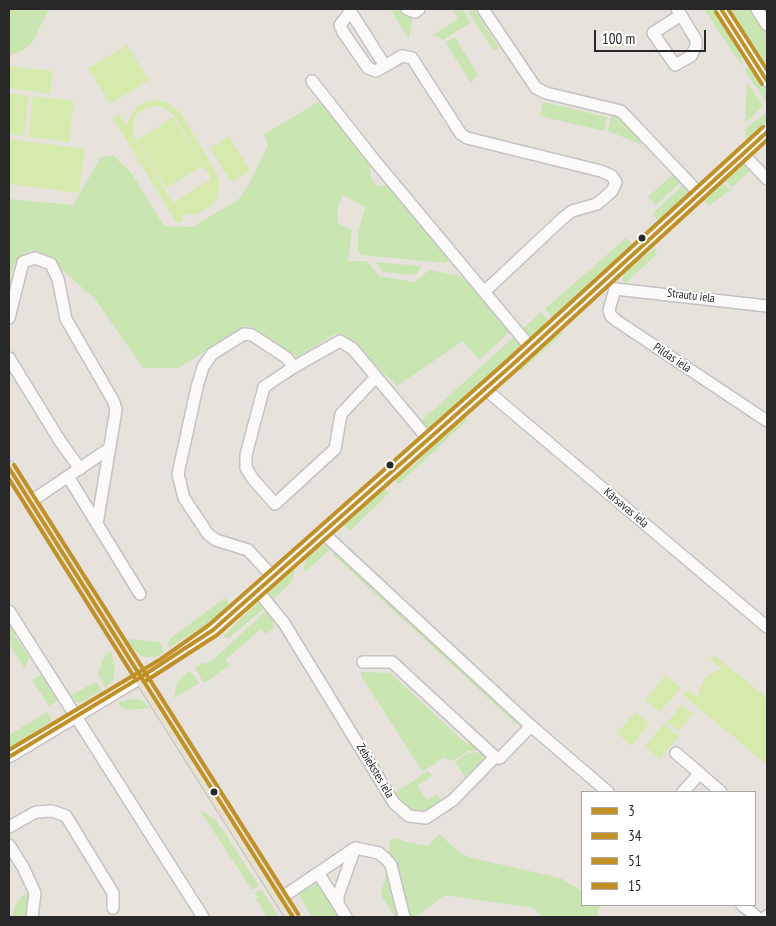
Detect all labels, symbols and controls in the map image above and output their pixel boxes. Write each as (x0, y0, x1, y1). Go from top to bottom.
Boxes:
scale bar (596, 20, 708, 52)
text: 100 m (602, 29, 635, 48)
unlabelled marker (637, 233, 647, 243)
street label: Strautu iela (666, 286, 716, 306)
street label: Pildas iela (650, 340, 694, 376)
unlabelled marker (385, 460, 395, 470)
street label: Kārsavas iela (601, 485, 651, 531)
street label: Zebiekstes iela (353, 741, 397, 801)
unlabelled marker (209, 787, 219, 797)
legend (581, 791, 756, 906)
text: 3 (628, 801, 635, 820)
text: 34 (628, 826, 642, 845)
text: 51 (628, 851, 642, 870)
text: 15 (628, 876, 642, 895)

